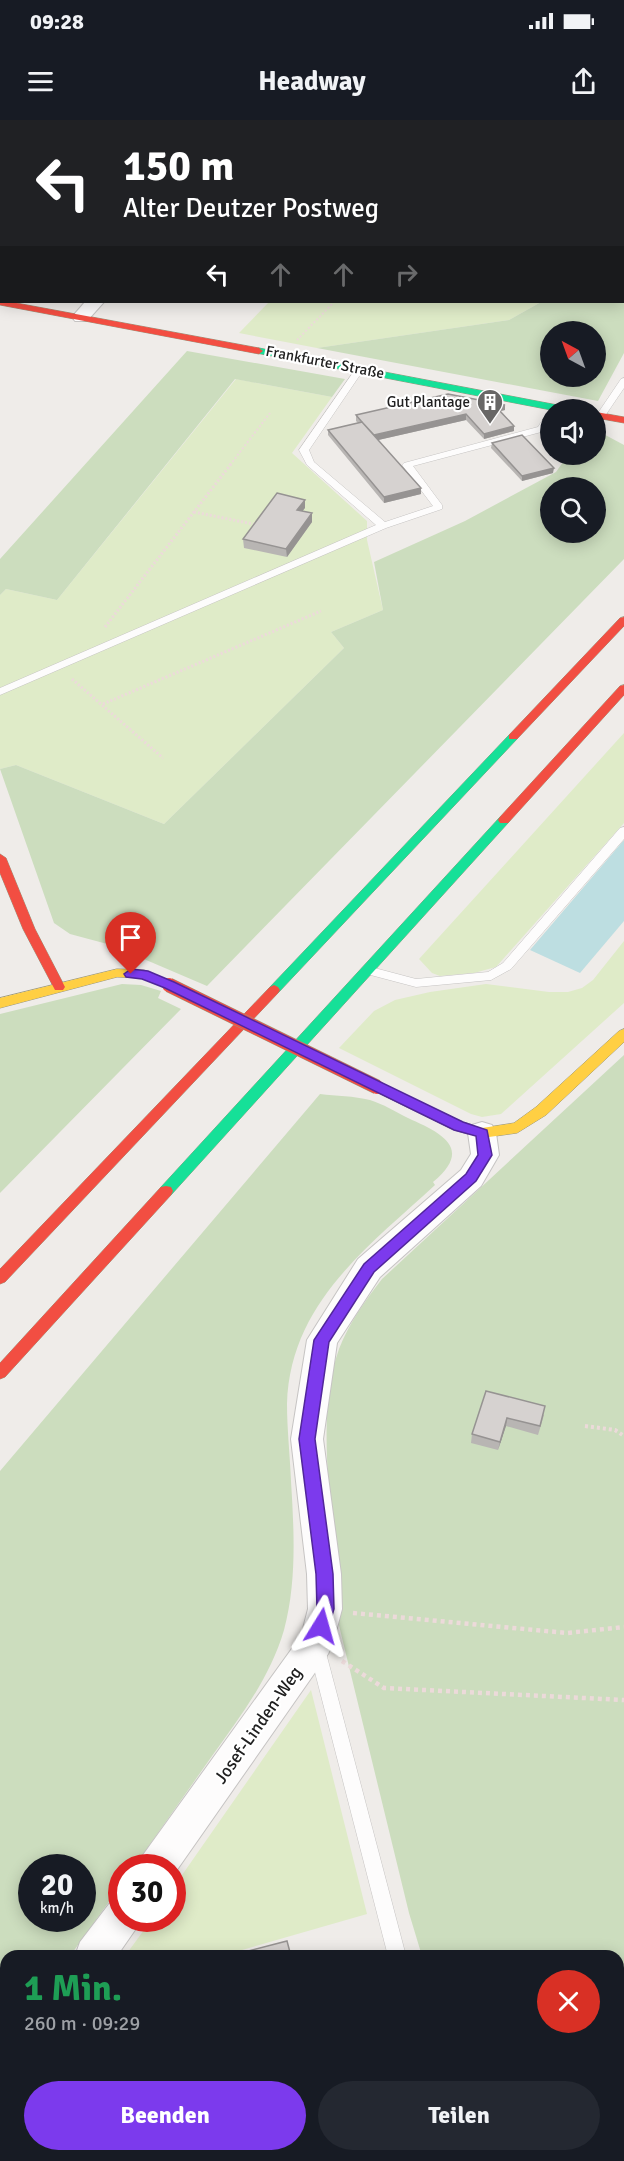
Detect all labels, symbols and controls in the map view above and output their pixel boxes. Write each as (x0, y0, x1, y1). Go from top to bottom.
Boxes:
text: 09:28 (30, 8, 84, 35)
icon: menu (24, 65, 57, 98)
text: Headway (258, 65, 366, 98)
icon: share (567, 65, 600, 98)
text: 150 m (123, 141, 234, 192)
icon: left (24, 144, 102, 222)
text: Alter Deutzer Postweg (123, 192, 379, 225)
icon: left (201, 258, 234, 291)
icon: ahead (264, 258, 297, 291)
icon: ahead (327, 258, 360, 291)
icon: right (390, 258, 423, 291)
north arrow (540, 321, 606, 387)
map controls (540, 321, 606, 543)
street label: Frankfurter Straße (264, 342, 386, 382)
building icon: Gut Plantage (475, 387, 505, 425)
place label: Gut Plantage (387, 393, 470, 411)
button: sound (540, 399, 606, 465)
button: search (540, 477, 606, 543)
pin (105, 912, 156, 974)
icon: arrive (114, 921, 147, 954)
position arrow (289, 1594, 353, 1658)
street label: Josef-Linden-Weg (209, 1662, 307, 1788)
speed limit sign: 30 (108, 1854, 186, 1932)
text: 20 (41, 1867, 73, 1904)
text: km/h (40, 1899, 74, 1917)
text: 1 Min. (24, 1966, 122, 2011)
button: close (537, 1970, 600, 2033)
text: 260 m · 09:29 (24, 2011, 140, 2036)
button: Beenden (24, 2081, 306, 2150)
button: Teilen (318, 2081, 600, 2150)

